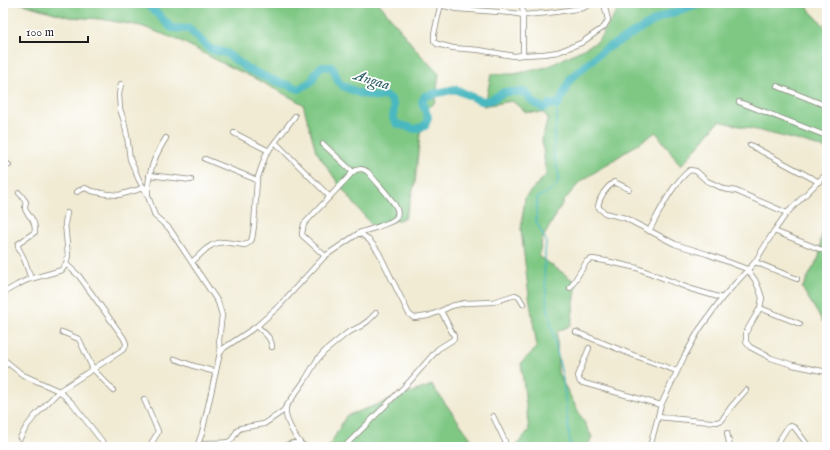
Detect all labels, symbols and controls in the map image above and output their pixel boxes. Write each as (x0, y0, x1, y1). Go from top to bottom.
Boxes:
scale bar (20, 18, 88, 44)
text: 100 m (26, 25, 54, 40)
water label: Angaa (350, 65, 393, 95)

